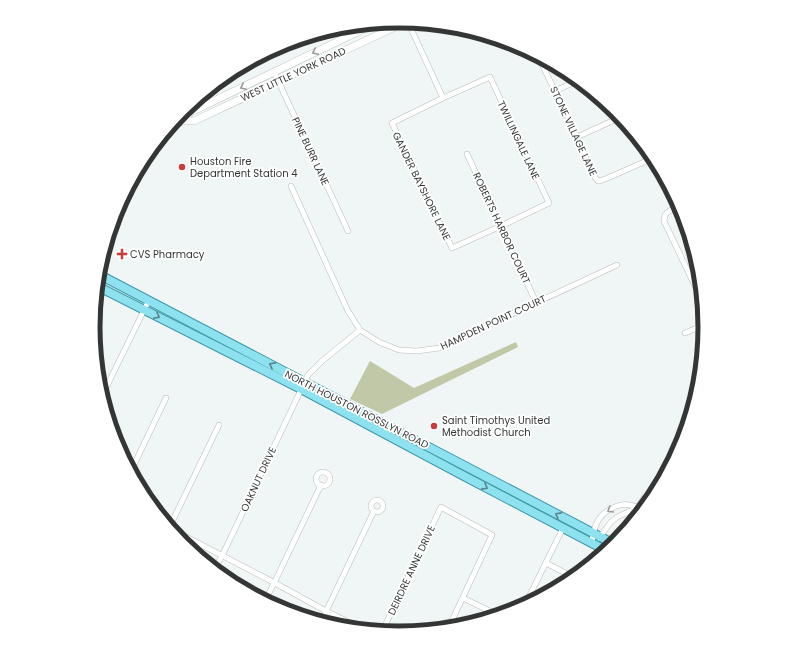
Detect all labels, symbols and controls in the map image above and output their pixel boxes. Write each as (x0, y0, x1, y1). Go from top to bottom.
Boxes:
street label: WEST LITTLE YORK ROAD (238, 43, 348, 105)
one-way arrow (312, 47, 320, 55)
one-way arrow (240, 82, 247, 90)
street label: STONE VILLAGE LANE (546, 84, 601, 179)
street label: TWILLINGALE LANE (494, 98, 543, 182)
street label: PINE BURR LANE (288, 115, 333, 188)
street label: GANDER BAYSHORE LANE (389, 129, 454, 243)
place label: Houston Fire Department Station 4 (190, 154, 298, 181)
marker: Houston Fire Department Station 4 (177, 162, 187, 172)
street label: ROBERTS HARBOR COURT (469, 170, 534, 287)
place label: CVS Pharmacy (130, 247, 205, 262)
marker: CVS Pharmacy (117, 249, 127, 259)
street label: HAMPDEN POINT COURT (438, 291, 549, 354)
one-way arrow (153, 311, 160, 319)
one-way arrow (269, 363, 276, 370)
street label: NORTH HOUSTON ROSSLYN ROAD (282, 367, 431, 452)
place label: Saint Timothys United Methodist Church (442, 413, 550, 440)
marker: Saint Timothys United Methodist Church (429, 421, 439, 431)
street label: OAKNUT DRIVE (237, 444, 280, 514)
one-way arrow (481, 483, 488, 490)
one-way arrow (607, 506, 614, 513)
one-way arrow (555, 512, 562, 519)
street label: DEIRDRE ANNE DRIVE (384, 523, 439, 618)

